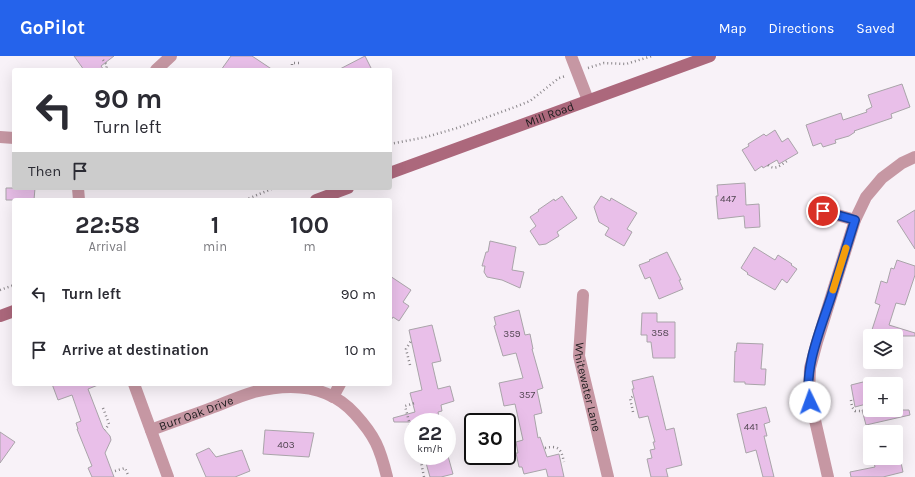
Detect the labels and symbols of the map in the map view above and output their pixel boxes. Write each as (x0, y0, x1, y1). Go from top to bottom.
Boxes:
street label: Mill Road (523, 99, 576, 130)
house number: 447 (720, 193, 736, 205)
pin (806, 194, 840, 228)
house number: 358 (651, 327, 669, 339)
house number: 359 (503, 328, 521, 340)
street label: Whitewater Lane (572, 342, 604, 433)
position arrow (789, 381, 831, 423)
house number: 357 (519, 389, 535, 401)
street label: Burr Oak Drive (157, 393, 235, 433)
speed limit sign: 30 (464, 413, 516, 465)
house number: 441 (744, 421, 758, 433)
house number: 403 (277, 439, 295, 451)

